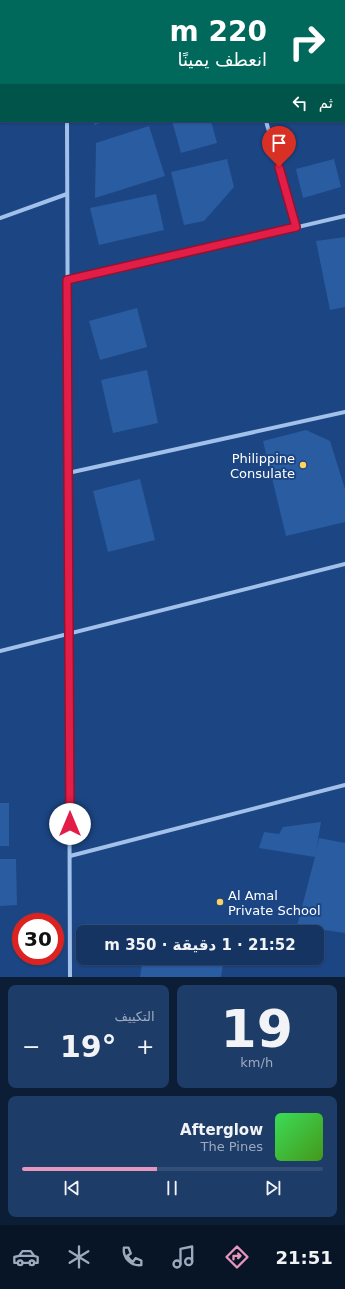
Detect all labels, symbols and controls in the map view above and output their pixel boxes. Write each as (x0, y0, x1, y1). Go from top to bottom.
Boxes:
text: 220 m (170, 15, 267, 48)
icon: right (281, 16, 333, 68)
text: انعطف يمينًا (177, 49, 267, 70)
icon: left (289, 92, 311, 114)
text: ثم (319, 94, 333, 112)
pin (262, 126, 296, 167)
icon: arrive (268, 132, 290, 154)
place label: Philippine Consulate (230, 451, 295, 481)
marker: Philippine Consulate (298, 460, 308, 470)
position arrow (49, 803, 91, 845)
place label: Al Amal Private School (228, 888, 321, 918)
marker: Al Amal Private School (215, 897, 225, 907)
speed limit sign: 30 (12, 913, 64, 965)
text: 21:52 · 1 دقيقة · 350 m (104, 936, 296, 954)
text: 19 (221, 999, 293, 1059)
text: التكييف (115, 1009, 155, 1024)
text: 19° (60, 1029, 117, 1064)
text: − (22, 1034, 40, 1059)
text: + (136, 1034, 155, 1059)
text: km/h (240, 1055, 273, 1070)
text: Afterglow (180, 1121, 263, 1139)
text: The Pines (201, 1139, 263, 1154)
icon: previous (61, 1177, 83, 1199)
icon: pause (161, 1177, 183, 1199)
icon: next (262, 1177, 284, 1199)
icon: car (12, 1243, 40, 1271)
icon: climate (65, 1243, 93, 1271)
icon: phone (118, 1243, 146, 1271)
icon: music (170, 1243, 198, 1271)
icon: directions (223, 1243, 251, 1271)
text: 21:51 (275, 1247, 333, 1268)

